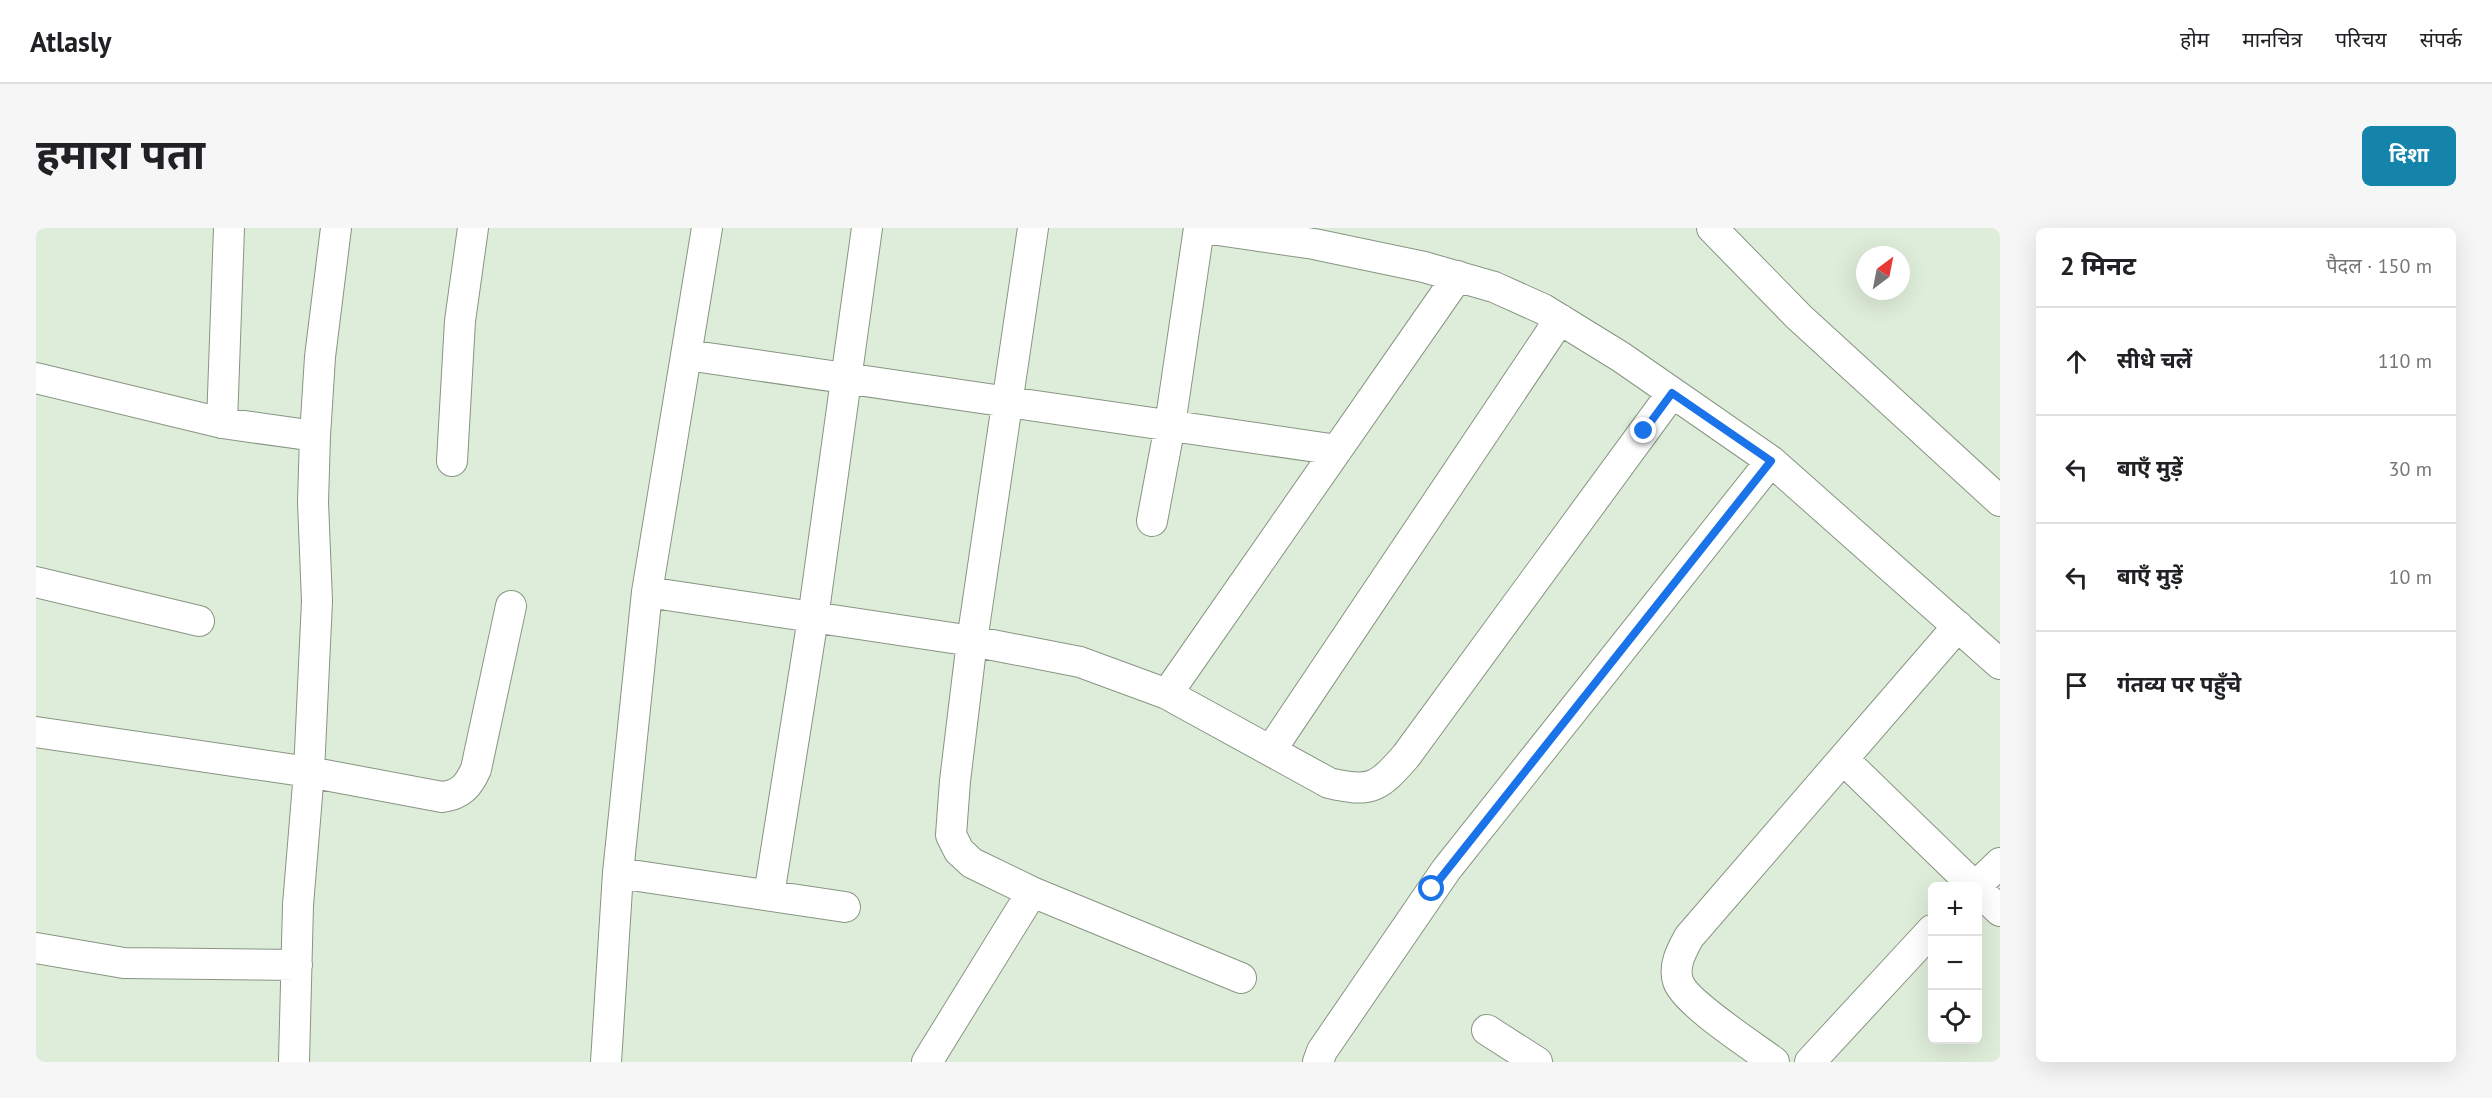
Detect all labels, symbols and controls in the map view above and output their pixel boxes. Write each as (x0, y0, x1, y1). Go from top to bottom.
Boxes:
text: Atlasly (30, 23, 112, 60)
text: होम (2180, 26, 2209, 53)
text: मानचित्र (2242, 26, 2302, 53)
text: परिचय (2335, 26, 2387, 53)
text: संपर्क (2420, 26, 2462, 53)
text: हमारा पता (36, 126, 205, 181)
button: दिशा (2362, 126, 2456, 186)
north arrow (1856, 246, 1910, 300)
text: 2 मिनट (2060, 249, 2136, 282)
text: पैदल · 150 m (2326, 253, 2432, 279)
icon: ahead (2060, 345, 2093, 378)
text: सीधे चलें (2117, 346, 2192, 374)
text: 110 m (2378, 348, 2432, 374)
route end (1630, 417, 1656, 443)
icon: left (2060, 453, 2093, 486)
text: बाएँ मुड़ें (2117, 454, 2183, 482)
text: 30 m (2389, 456, 2432, 482)
icon: left (2060, 561, 2093, 594)
text: बाएँ मुड़ें (2117, 562, 2183, 590)
text: 10 m (2389, 564, 2432, 590)
icon: arrive (2060, 669, 2093, 702)
text: गंतव्य पर पहुँचे (2117, 670, 2241, 698)
route start (1418, 875, 1444, 901)
map controls (1928, 882, 1982, 1044)
button: + (1928, 882, 1982, 936)
button: − (1928, 936, 1982, 990)
button: locate (1928, 990, 1982, 1044)

